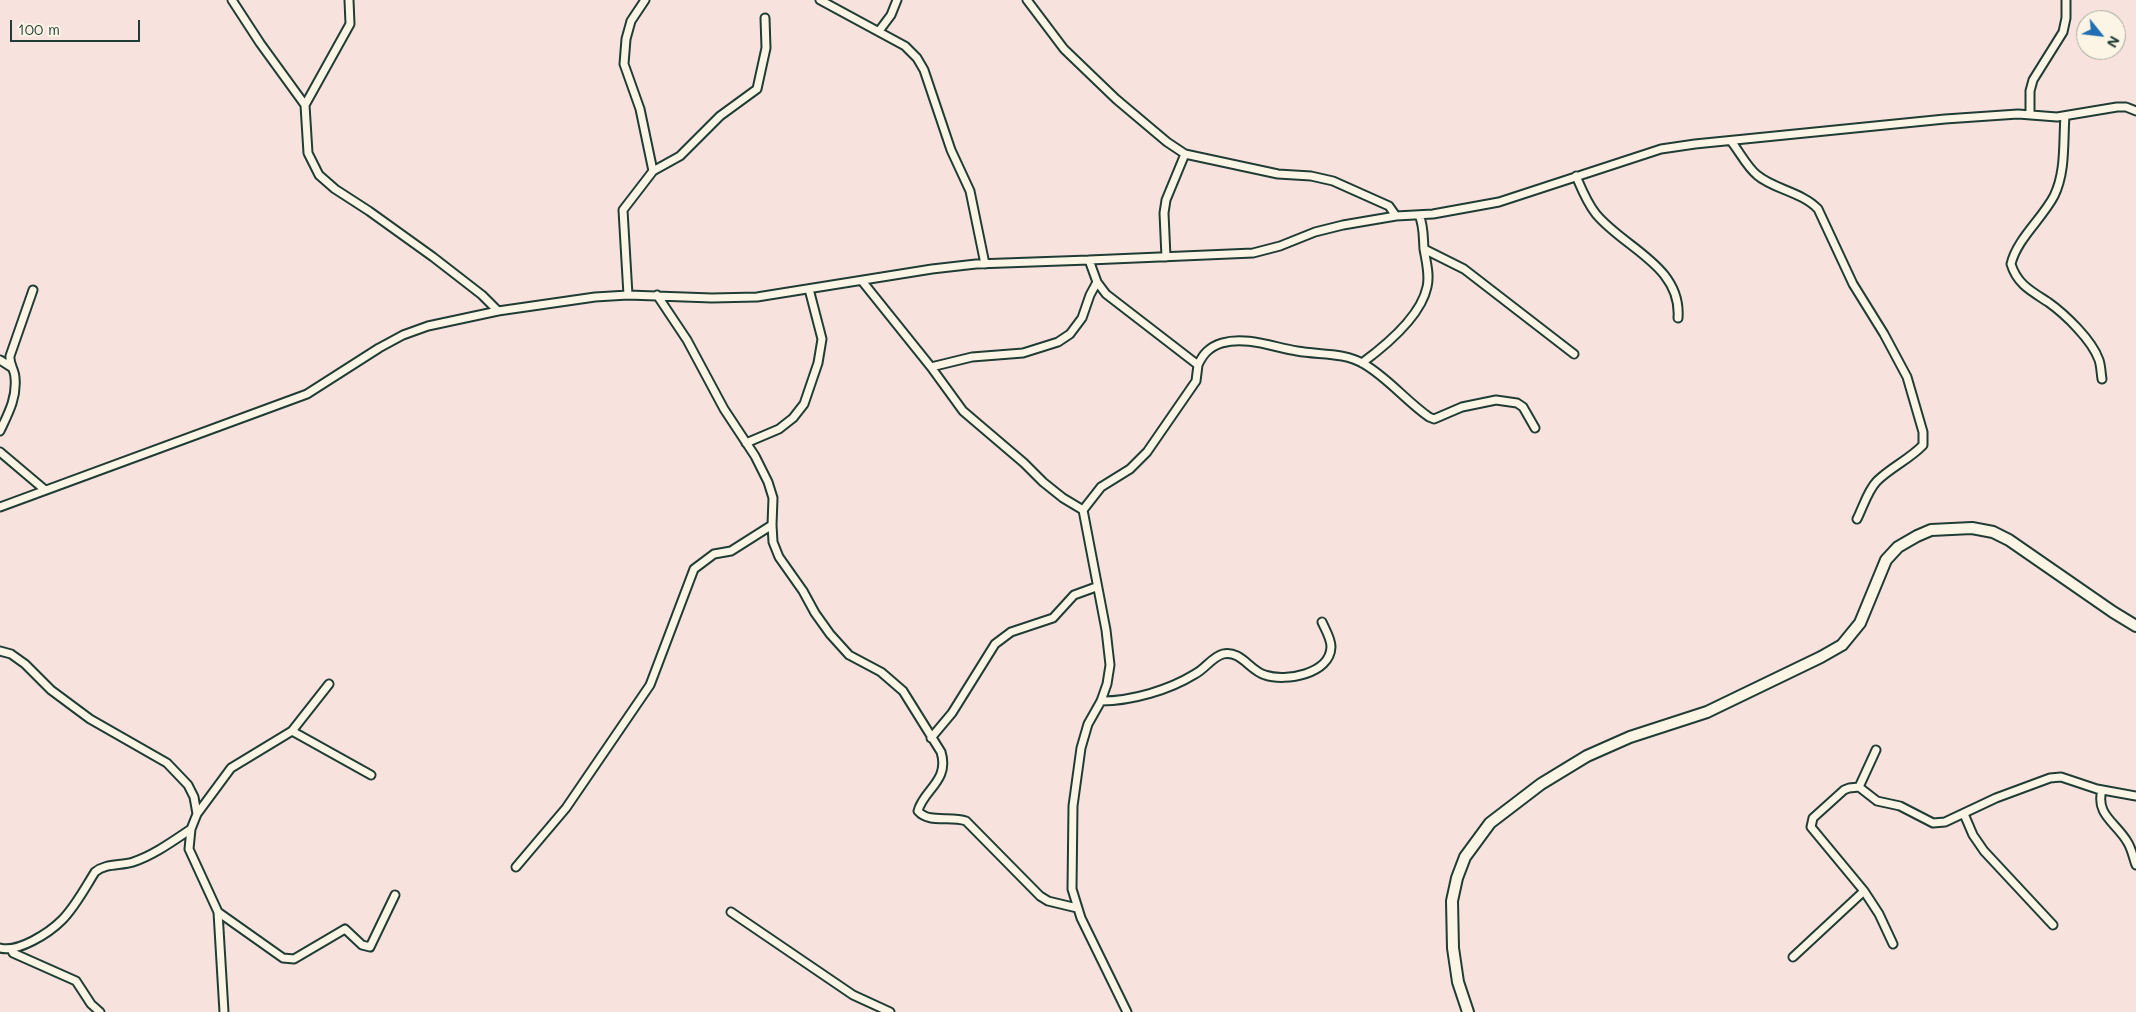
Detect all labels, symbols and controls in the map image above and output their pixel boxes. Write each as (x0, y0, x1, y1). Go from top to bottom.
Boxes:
scale bar (12, 10, 142, 42)
north arrow (2076, 10, 2126, 60)
text: 100 m (18, 19, 60, 39)
text: N (2103, 33, 2125, 51)

